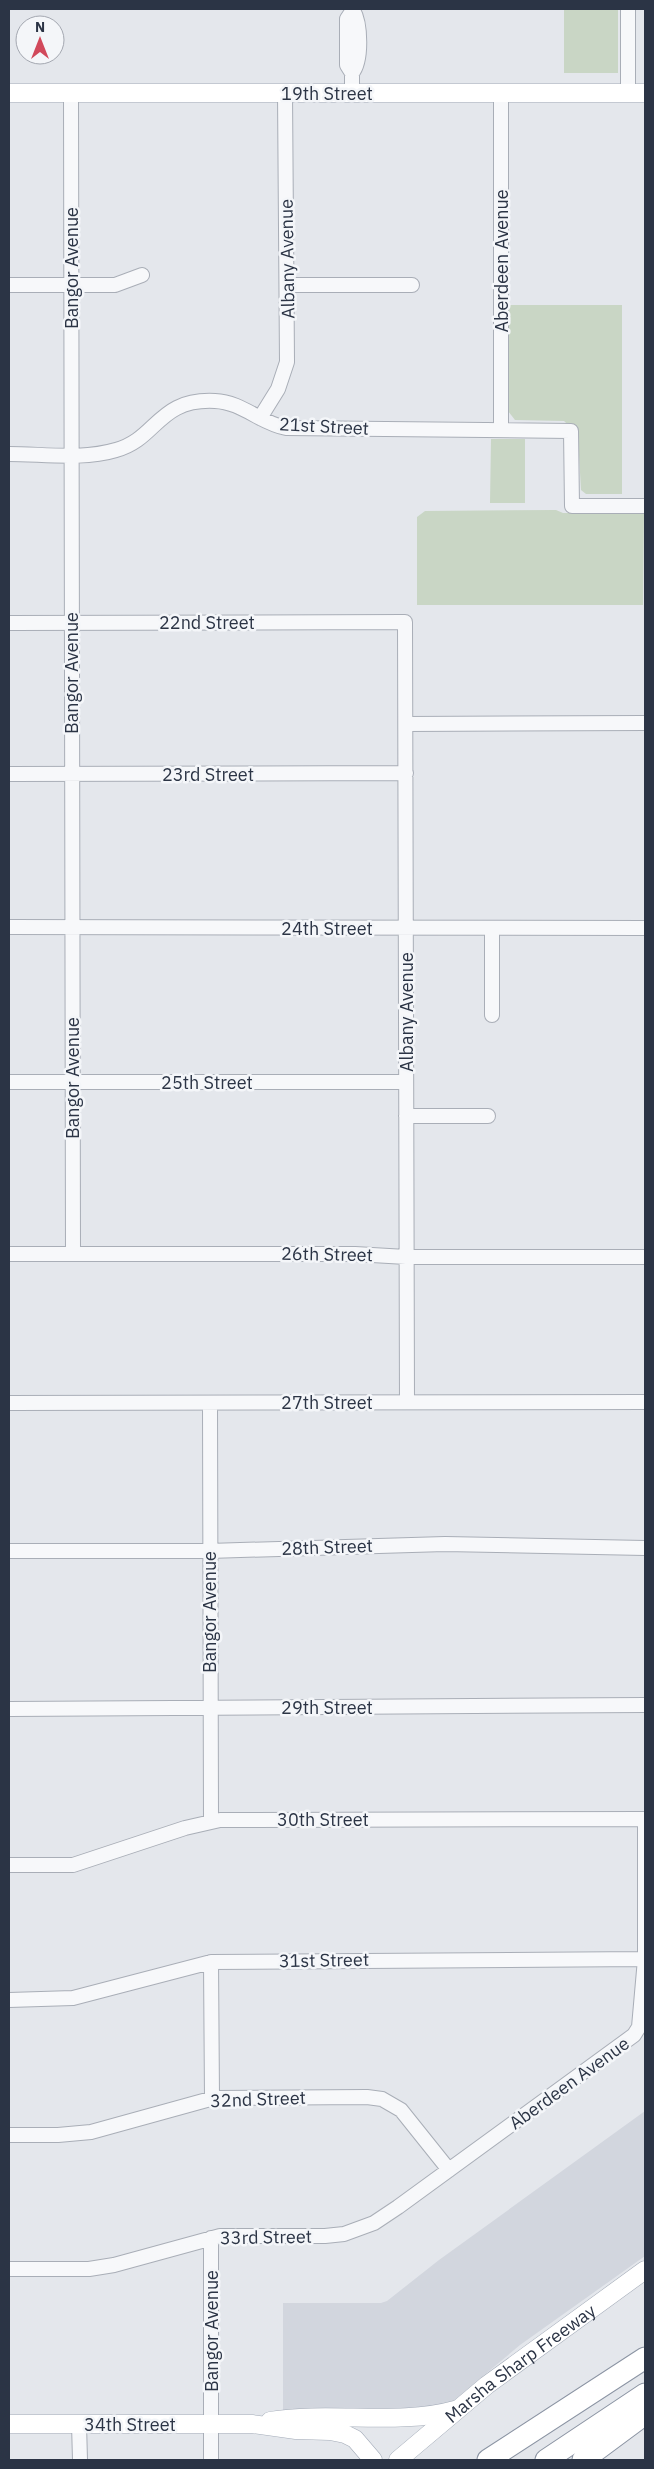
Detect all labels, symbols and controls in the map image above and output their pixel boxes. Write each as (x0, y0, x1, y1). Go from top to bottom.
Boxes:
north arrow (15, 15, 65, 65)
text: N (35, 18, 45, 36)
street label: 19th Street (281, 82, 373, 105)
street label: Aberdeen Avenue (490, 189, 513, 333)
street label: Albany Avenue (274, 199, 300, 319)
street label: Bangor Avenue (60, 207, 83, 329)
street label: 21st Street (278, 412, 370, 440)
street label: 22nd Street (159, 611, 255, 634)
street label: Bangor Avenue (60, 612, 83, 734)
street label: 23rd Street (162, 763, 254, 786)
street label: 24th Street (281, 917, 373, 940)
street label: Albany Avenue (395, 952, 418, 1072)
street label: Bangor Avenue (61, 1017, 84, 1139)
street label: 25th Street (161, 1071, 253, 1094)
street label: 26th Street (281, 1242, 373, 1266)
street label: 27th Street (281, 1391, 373, 1414)
street label: 28th Street (281, 1534, 373, 1560)
street label: Bangor Avenue (198, 1551, 221, 1673)
street label: 29th Street (281, 1696, 373, 1719)
street label: 30th Street (277, 1808, 369, 1831)
street label: 31st Street (279, 1948, 369, 1972)
street label: Aberdeen Avenue (504, 2032, 634, 2134)
street label: 32nd Street (210, 2086, 306, 2112)
street label: 33rd Street (220, 2225, 312, 2249)
street label: Bangor Avenue (200, 2270, 223, 2392)
street label: Marsha Sharp Freeway (440, 2298, 600, 2427)
street label: 34th Street (84, 2413, 176, 2436)

